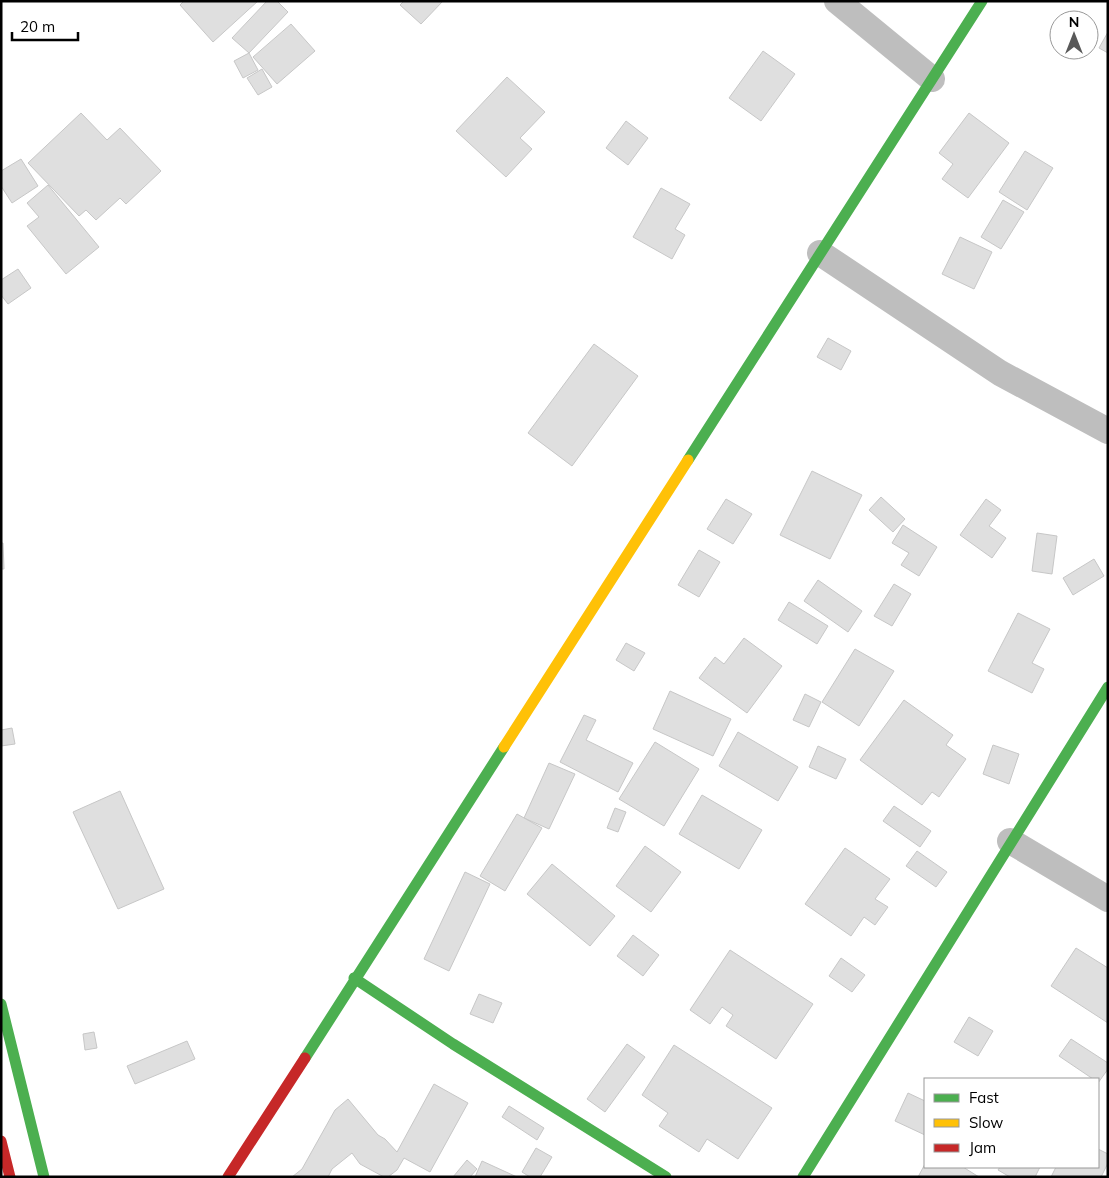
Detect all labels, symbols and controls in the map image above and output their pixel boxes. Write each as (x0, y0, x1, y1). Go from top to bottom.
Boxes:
scale bar (12, 10, 79, 42)
north arrow (1049, 10, 1099, 60)
text: N (1069, 13, 1079, 31)
text: 20 m (20, 17, 55, 36)
legend (924, 1078, 1099, 1168)
text: Fast (969, 1088, 999, 1107)
text: Slow (969, 1113, 1003, 1132)
text: Jam (969, 1138, 996, 1157)

